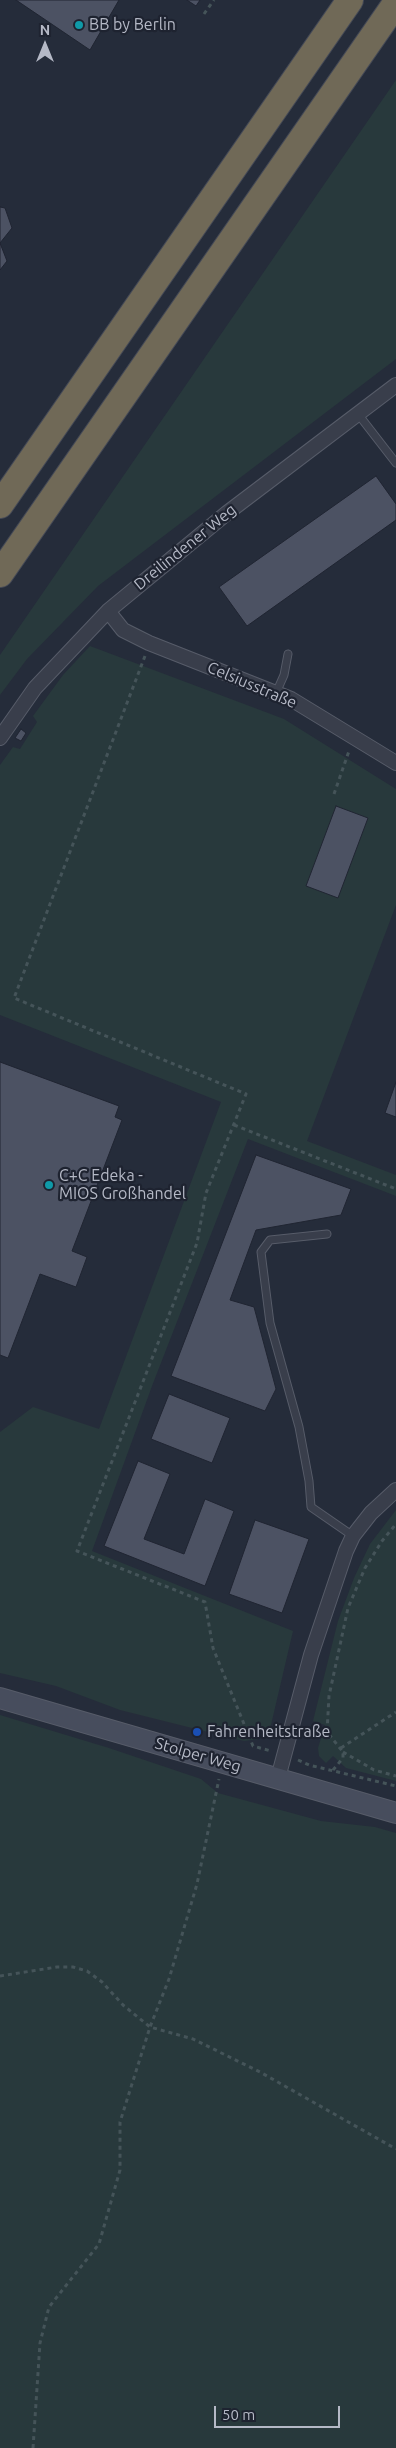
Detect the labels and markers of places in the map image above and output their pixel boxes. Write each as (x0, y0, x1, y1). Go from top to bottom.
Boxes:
place label: BB by Berlin (89, 15, 176, 35)
marker: BB by Berlin (73, 19, 85, 31)
place label: C+C Edeka - MIOS Großhandel (59, 1166, 186, 1204)
marker: C+C Edeka - MIOS Großhandel (43, 1179, 55, 1191)
place label: Fahrenheitstraße (207, 1722, 330, 1742)
marker: Fahrenheitstraße (191, 1726, 203, 1738)

